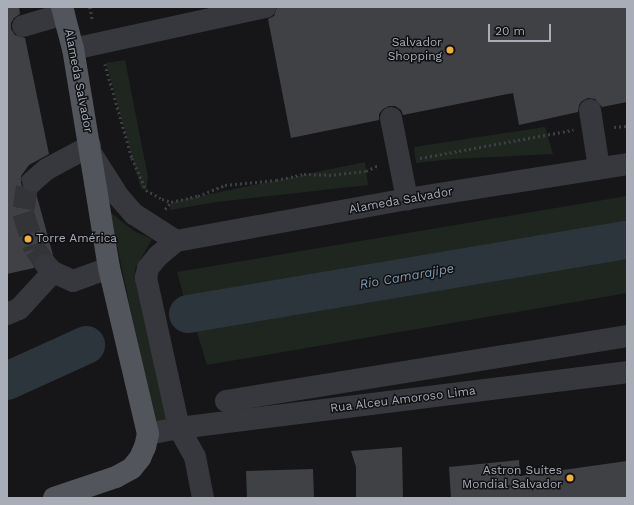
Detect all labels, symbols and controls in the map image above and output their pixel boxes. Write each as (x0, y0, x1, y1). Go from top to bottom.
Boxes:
scale bar (490, 16, 553, 42)
text: 20 m (495, 24, 525, 38)
street label: Alameda Salvador (61, 28, 95, 134)
place label: Salvador Shopping (388, 36, 442, 64)
marker: Salvador Shopping (445, 45, 455, 55)
street label: Alameda Salvador (348, 185, 454, 217)
place label: Torre América (36, 232, 118, 246)
marker: Torre América (23, 234, 33, 244)
water label: Rio Camarajipe (359, 261, 455, 293)
street label: Rua Alceu Amoroso Lima (329, 384, 477, 416)
place label: Astron Suítes Mondial Salvador (462, 464, 562, 492)
marker: Astron Suítes Mondial Salvador (565, 473, 575, 483)

